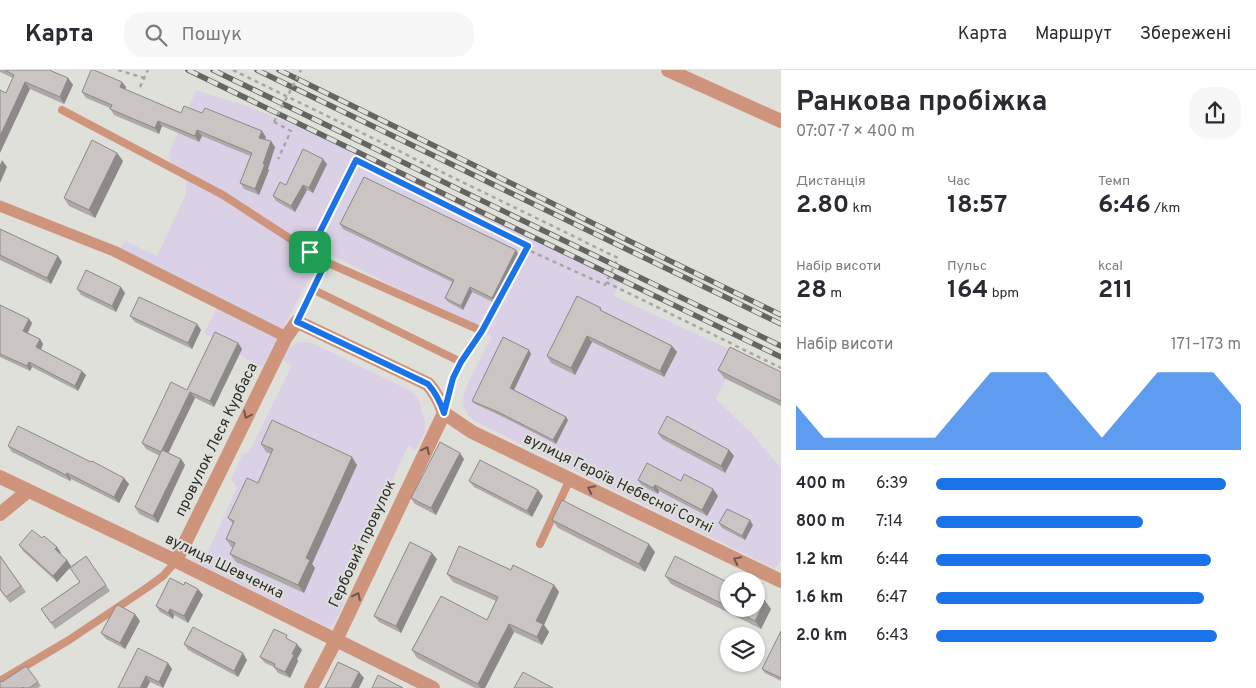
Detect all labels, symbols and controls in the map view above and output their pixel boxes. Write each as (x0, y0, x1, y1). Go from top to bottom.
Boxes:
search box (124, 12, 474, 57)
text: Карта (25, 20, 94, 50)
icon: search (142, 21, 170, 49)
text: Пошук (182, 23, 242, 47)
text: Карта (958, 23, 1007, 46)
text: Маршрут (1035, 23, 1112, 46)
text: Збережені (1140, 23, 1231, 46)
text: Ранкова пробіжка (796, 85, 1047, 121)
button: share (1189, 87, 1241, 139)
text: 07:07 · 7 × 400 m (796, 122, 915, 142)
text: Дистанція (796, 173, 866, 190)
text: Час (947, 173, 971, 190)
text: Темп (1098, 173, 1130, 190)
text: 2.80 (796, 190, 849, 222)
text: 18:57 (947, 190, 1008, 222)
text: 6:46 (1098, 190, 1151, 222)
text: km (849, 200, 872, 217)
text: /km (1151, 200, 1180, 217)
pin (289, 231, 331, 273)
icon: arrive (296, 238, 324, 266)
text: Набір висоти (796, 258, 881, 275)
text: Пульс (947, 258, 987, 275)
text: kcal (1098, 258, 1123, 275)
text: 28 (796, 275, 827, 307)
text: 164 (947, 275, 988, 307)
text: 211 (1098, 275, 1133, 307)
text: m (827, 285, 842, 302)
text: bpm (988, 285, 1019, 302)
text: Набір висоти (796, 335, 893, 355)
text: 171–173 m (1171, 335, 1241, 355)
street label: провулок Леся Курбаса (171, 360, 263, 520)
one-way arrow (243, 410, 254, 419)
street label: вулиця Героїв Небесної Сотні (520, 430, 716, 538)
one-way arrow (420, 446, 430, 455)
text: 400 m (796, 474, 845, 494)
text: 6:39 (876, 474, 908, 494)
street label: Гербовий провулок (325, 477, 401, 611)
one-way arrow (587, 486, 596, 496)
text: 800 m (796, 512, 845, 532)
text: 7:14 (876, 512, 903, 532)
street label: вулиця Шевченка (162, 530, 286, 604)
text: 1.2 km (796, 550, 843, 570)
text: 6:44 (876, 550, 909, 570)
one-way arrow (733, 555, 742, 566)
map controls (720, 572, 765, 672)
button: locate (720, 572, 765, 617)
text: 1.6 km (796, 588, 843, 608)
text: 6:47 (876, 588, 907, 608)
one-way arrow (350, 592, 361, 601)
text: 2.0 km (796, 626, 847, 646)
text: 6:43 (876, 626, 909, 646)
button: layers (720, 627, 765, 672)

